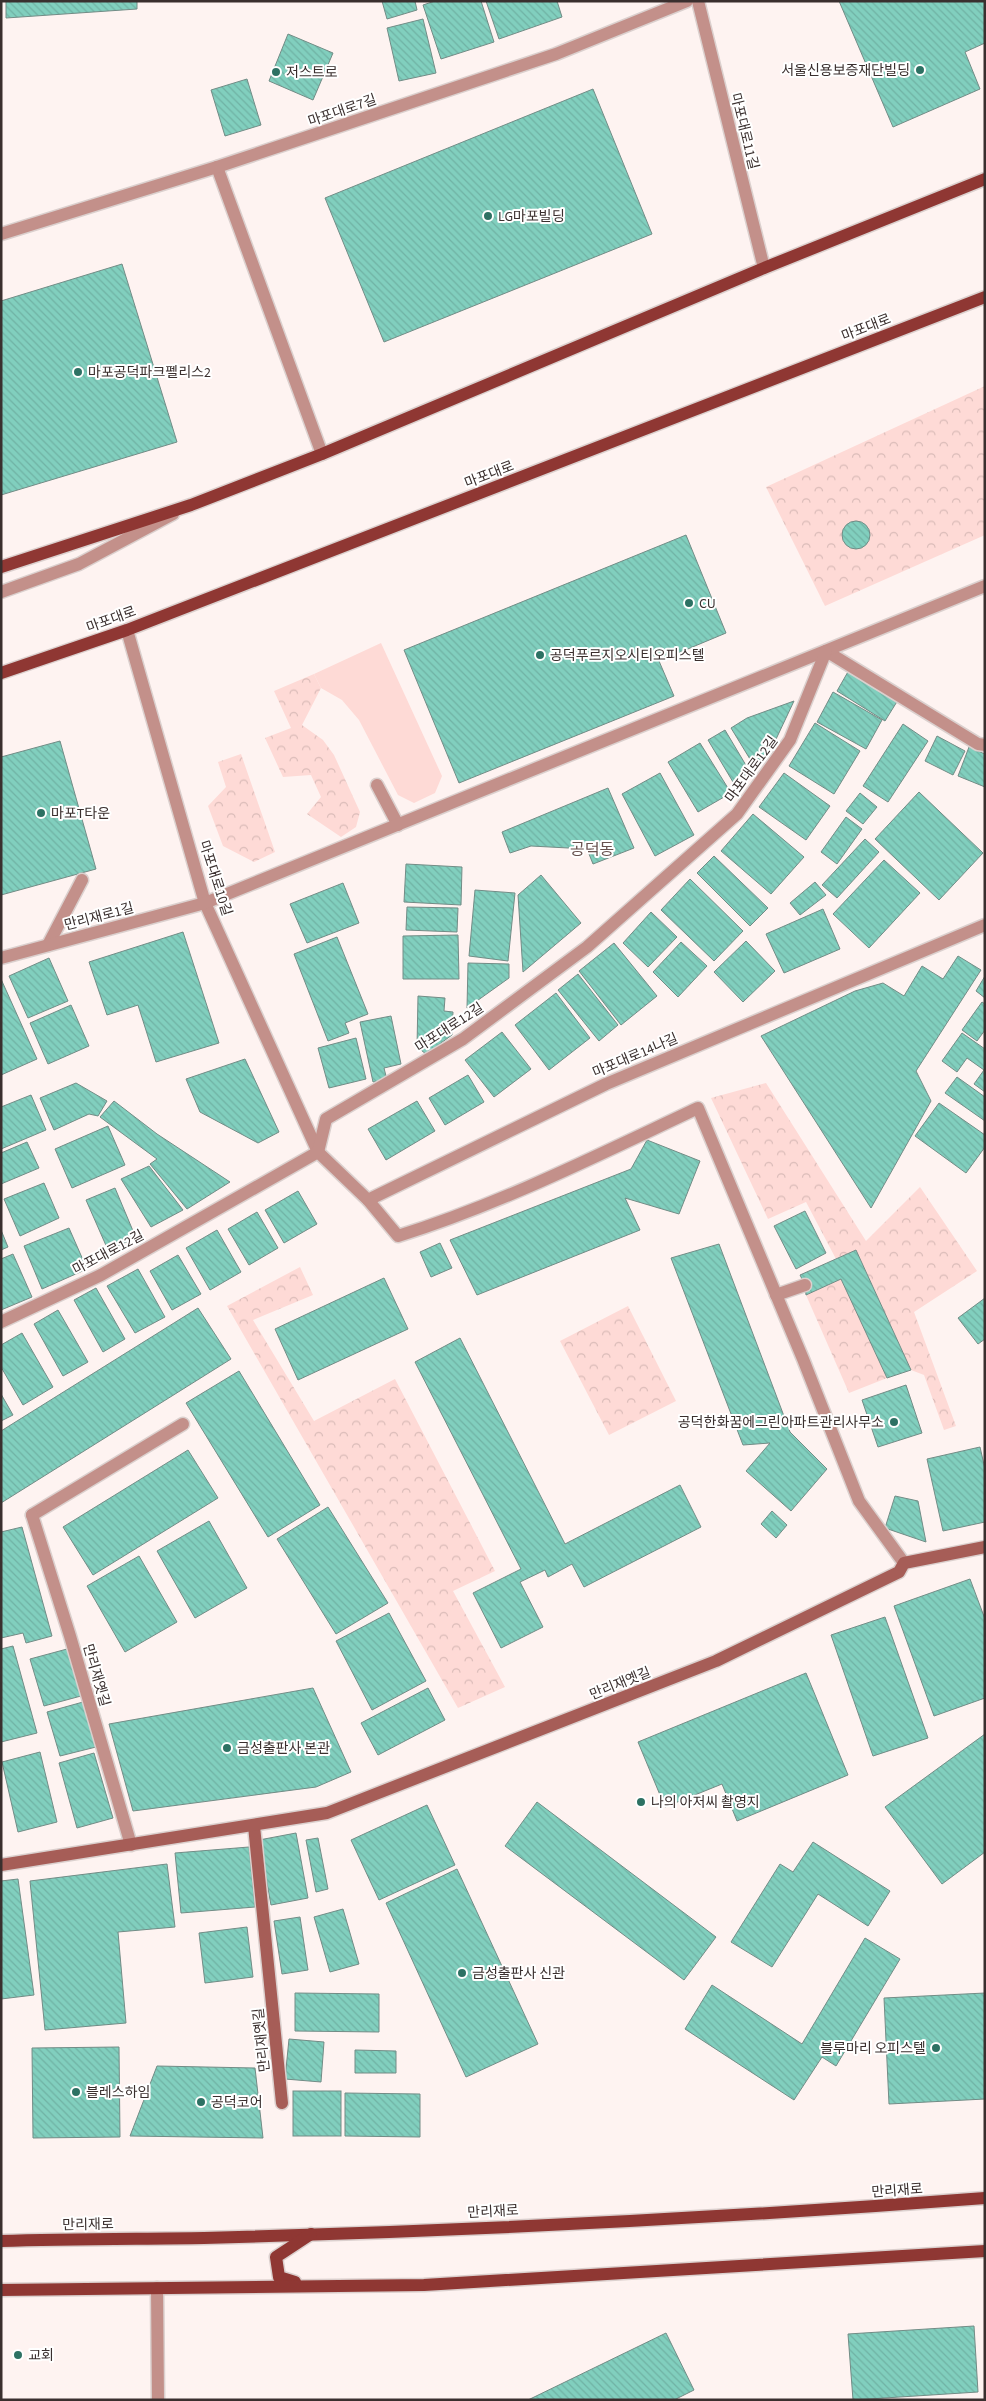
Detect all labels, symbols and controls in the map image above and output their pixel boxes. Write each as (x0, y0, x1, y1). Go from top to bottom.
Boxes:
place label: 서울신용보증재단빌딩 (781, 61, 910, 81)
place label: 저스트로 (286, 63, 338, 83)
marker: 서울신용보증재단빌딩 (914, 64, 926, 76)
marker: 저스트로 (270, 66, 282, 78)
street label: 마포대로7길 (305, 90, 379, 132)
street label: 마포대로11길 (725, 91, 763, 172)
place label: LG마포빌딩 (498, 207, 565, 227)
marker: LG마포빌딩 (482, 210, 494, 222)
street label: 마포대로 (839, 309, 894, 347)
place label: 마포공덕파크펠리스2 (88, 363, 211, 383)
marker: 마포공덕파크펠리스2 (72, 366, 84, 378)
street label: 마포대로 (462, 456, 517, 494)
place label: CU (699, 594, 716, 614)
marker: CU (683, 597, 695, 609)
street label: 마포대로 (84, 602, 139, 638)
place label: 공덕푸르지오시티오피스텔 (550, 646, 705, 666)
marker: 공덕푸르지오시티오피스텔 (534, 649, 546, 661)
street label: 마포대로12길 (721, 732, 783, 807)
place label: 마포T타운 (51, 804, 110, 824)
marker: 마포T타운 (35, 807, 47, 819)
street label: 마포대로10길 (193, 838, 237, 919)
district label: 공덕동 (570, 839, 614, 861)
street label: 만리재로1길 (62, 898, 136, 936)
street label: 마포대로12길 (411, 998, 488, 1058)
street label: 마포대로14나길 (590, 1029, 681, 1083)
street label: 마포대로12길 (69, 1226, 148, 1280)
place label: 공덕한화꿈에그린아파트관리사무소 (678, 1413, 884, 1433)
marker: 공덕한화꿈에그린아파트관리사무소 (888, 1416, 900, 1428)
street label: 만리재옛길 (78, 1642, 115, 1709)
street label: 만리재옛길 (587, 1663, 654, 1705)
place label: 금성출판사 본관 (237, 1739, 330, 1759)
marker: 금성출판사 본관 (221, 1742, 233, 1754)
place label: 나의 아저씨 촬영지 (651, 1793, 760, 1813)
marker: 나의 아저씨 촬영지 (635, 1796, 647, 1808)
place label: 금성출판사 신관 (472, 1964, 565, 1984)
marker: 금성출판사 신관 (456, 1967, 468, 1979)
street label: 만리재옛길 (249, 2007, 275, 2073)
place label: 블루마리 오피스텔 (820, 2039, 926, 2059)
marker: 블루마리 오피스텔 (930, 2042, 942, 2054)
place label: 블레스하임 (86, 2083, 150, 2103)
marker: 블레스하임 (70, 2086, 82, 2098)
place label: 공덕코어 (211, 2093, 263, 2113)
marker: 공덕코어 (195, 2096, 207, 2108)
street label: 만리재로 (871, 2179, 924, 2203)
street label: 만리재로 (467, 2201, 519, 2223)
street label: 만리재로 (62, 2215, 114, 2235)
place label: 교회 (28, 2346, 54, 2366)
marker: 교회 (12, 2349, 24, 2361)

